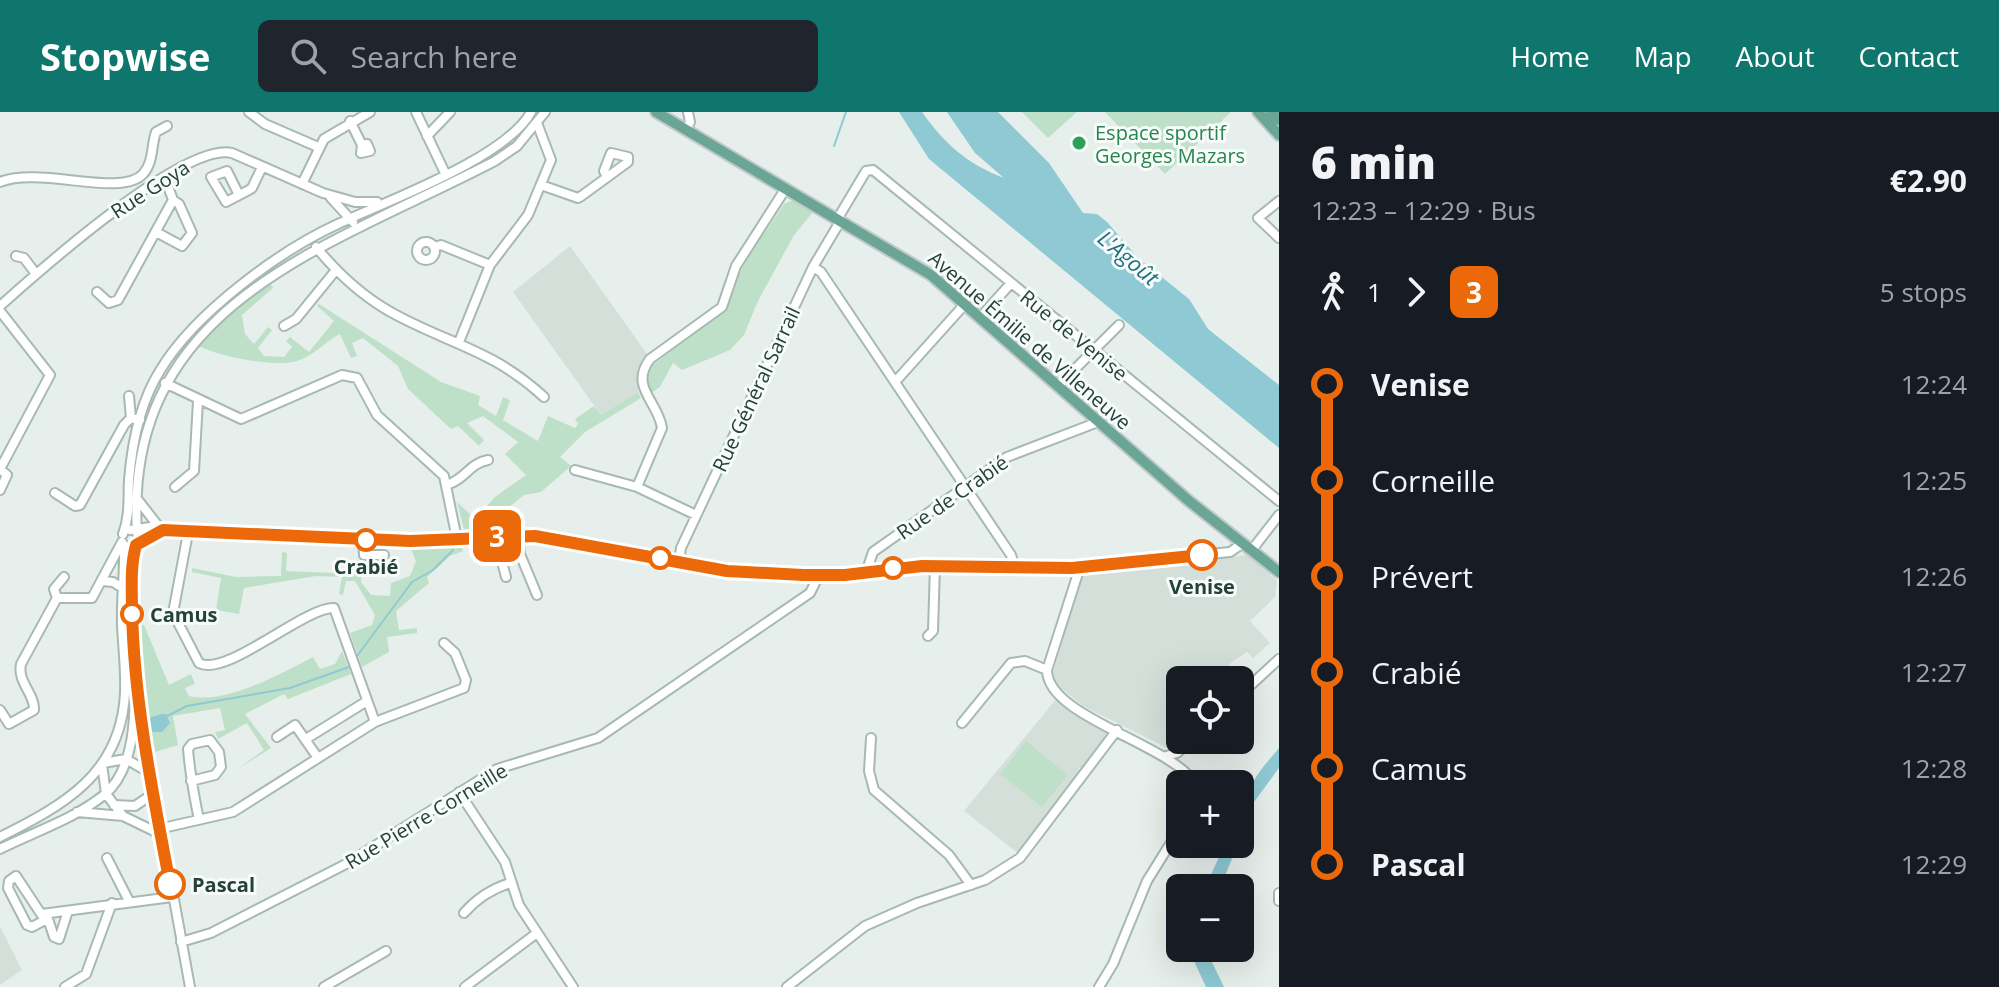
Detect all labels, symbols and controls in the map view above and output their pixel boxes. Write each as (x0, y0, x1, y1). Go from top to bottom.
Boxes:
search box (258, 20, 818, 92)
text: Stopwise (40, 30, 210, 82)
icon: search (286, 34, 330, 78)
text: Search here (350, 36, 518, 77)
text: Home (1511, 37, 1590, 75)
text: Map (1634, 37, 1692, 75)
text: About (1736, 37, 1814, 75)
text: Contact (1858, 37, 1959, 75)
place label: Espace sportif Georges Mazars (1095, 119, 1245, 169)
text: 6 min (1311, 132, 1436, 192)
marker: Espace sportif Georges Mazars (1070, 134, 1088, 152)
street label: Rue Goya (105, 154, 195, 224)
text: €2.90 (1890, 160, 1967, 201)
text: 12:23 – 12:29 · Bus (1311, 192, 1536, 228)
water label: L'Agoût (1092, 223, 1167, 292)
street label: Avenue Émilie de Villeneuve (923, 245, 1137, 435)
icon: walk (1311, 270, 1355, 314)
icon: forward (1394, 270, 1438, 314)
text: 3 (1466, 273, 1482, 311)
text: 1 (1367, 274, 1382, 310)
text: 5 stops (1880, 274, 1967, 310)
street label: Rue de Venise (1015, 283, 1133, 387)
street label: Rue Général Sarrail (706, 302, 806, 476)
text: Venise (1371, 364, 1470, 405)
text: 12:24 (1901, 366, 1967, 402)
street label: Rue de Crabié (891, 449, 1013, 545)
text: Corneille (1371, 460, 1495, 501)
text: 12:25 (1901, 462, 1967, 498)
line badge: 3 (471, 510, 523, 562)
text: 3 (489, 517, 505, 555)
marker: Crabié (355, 529, 377, 551)
marker: Venise (1187, 540, 1217, 570)
unlabelled marker (649, 547, 671, 569)
place label: Crabié (334, 553, 398, 580)
text: Prévert (1371, 556, 1473, 597)
unlabelled marker (882, 557, 904, 579)
text: 12:26 (1901, 558, 1967, 594)
place label: Venise (1169, 573, 1235, 600)
place label: Camus (150, 601, 218, 628)
marker: Camus (121, 603, 143, 625)
text: Crabié (1371, 652, 1462, 693)
text: 12:27 (1901, 654, 1967, 690)
map controls (1166, 666, 1254, 962)
button: locate (1166, 666, 1254, 754)
text: Camus (1371, 748, 1467, 789)
text: 12:28 (1901, 750, 1967, 786)
street label: Rue Pierre Corneille (340, 757, 512, 875)
button: + (1166, 770, 1254, 858)
text: Pascal (1371, 844, 1466, 885)
text: 12:29 (1901, 846, 1967, 882)
marker: Pascal (155, 869, 185, 899)
place label: Pascal (192, 871, 255, 898)
button: − (1166, 874, 1254, 962)

